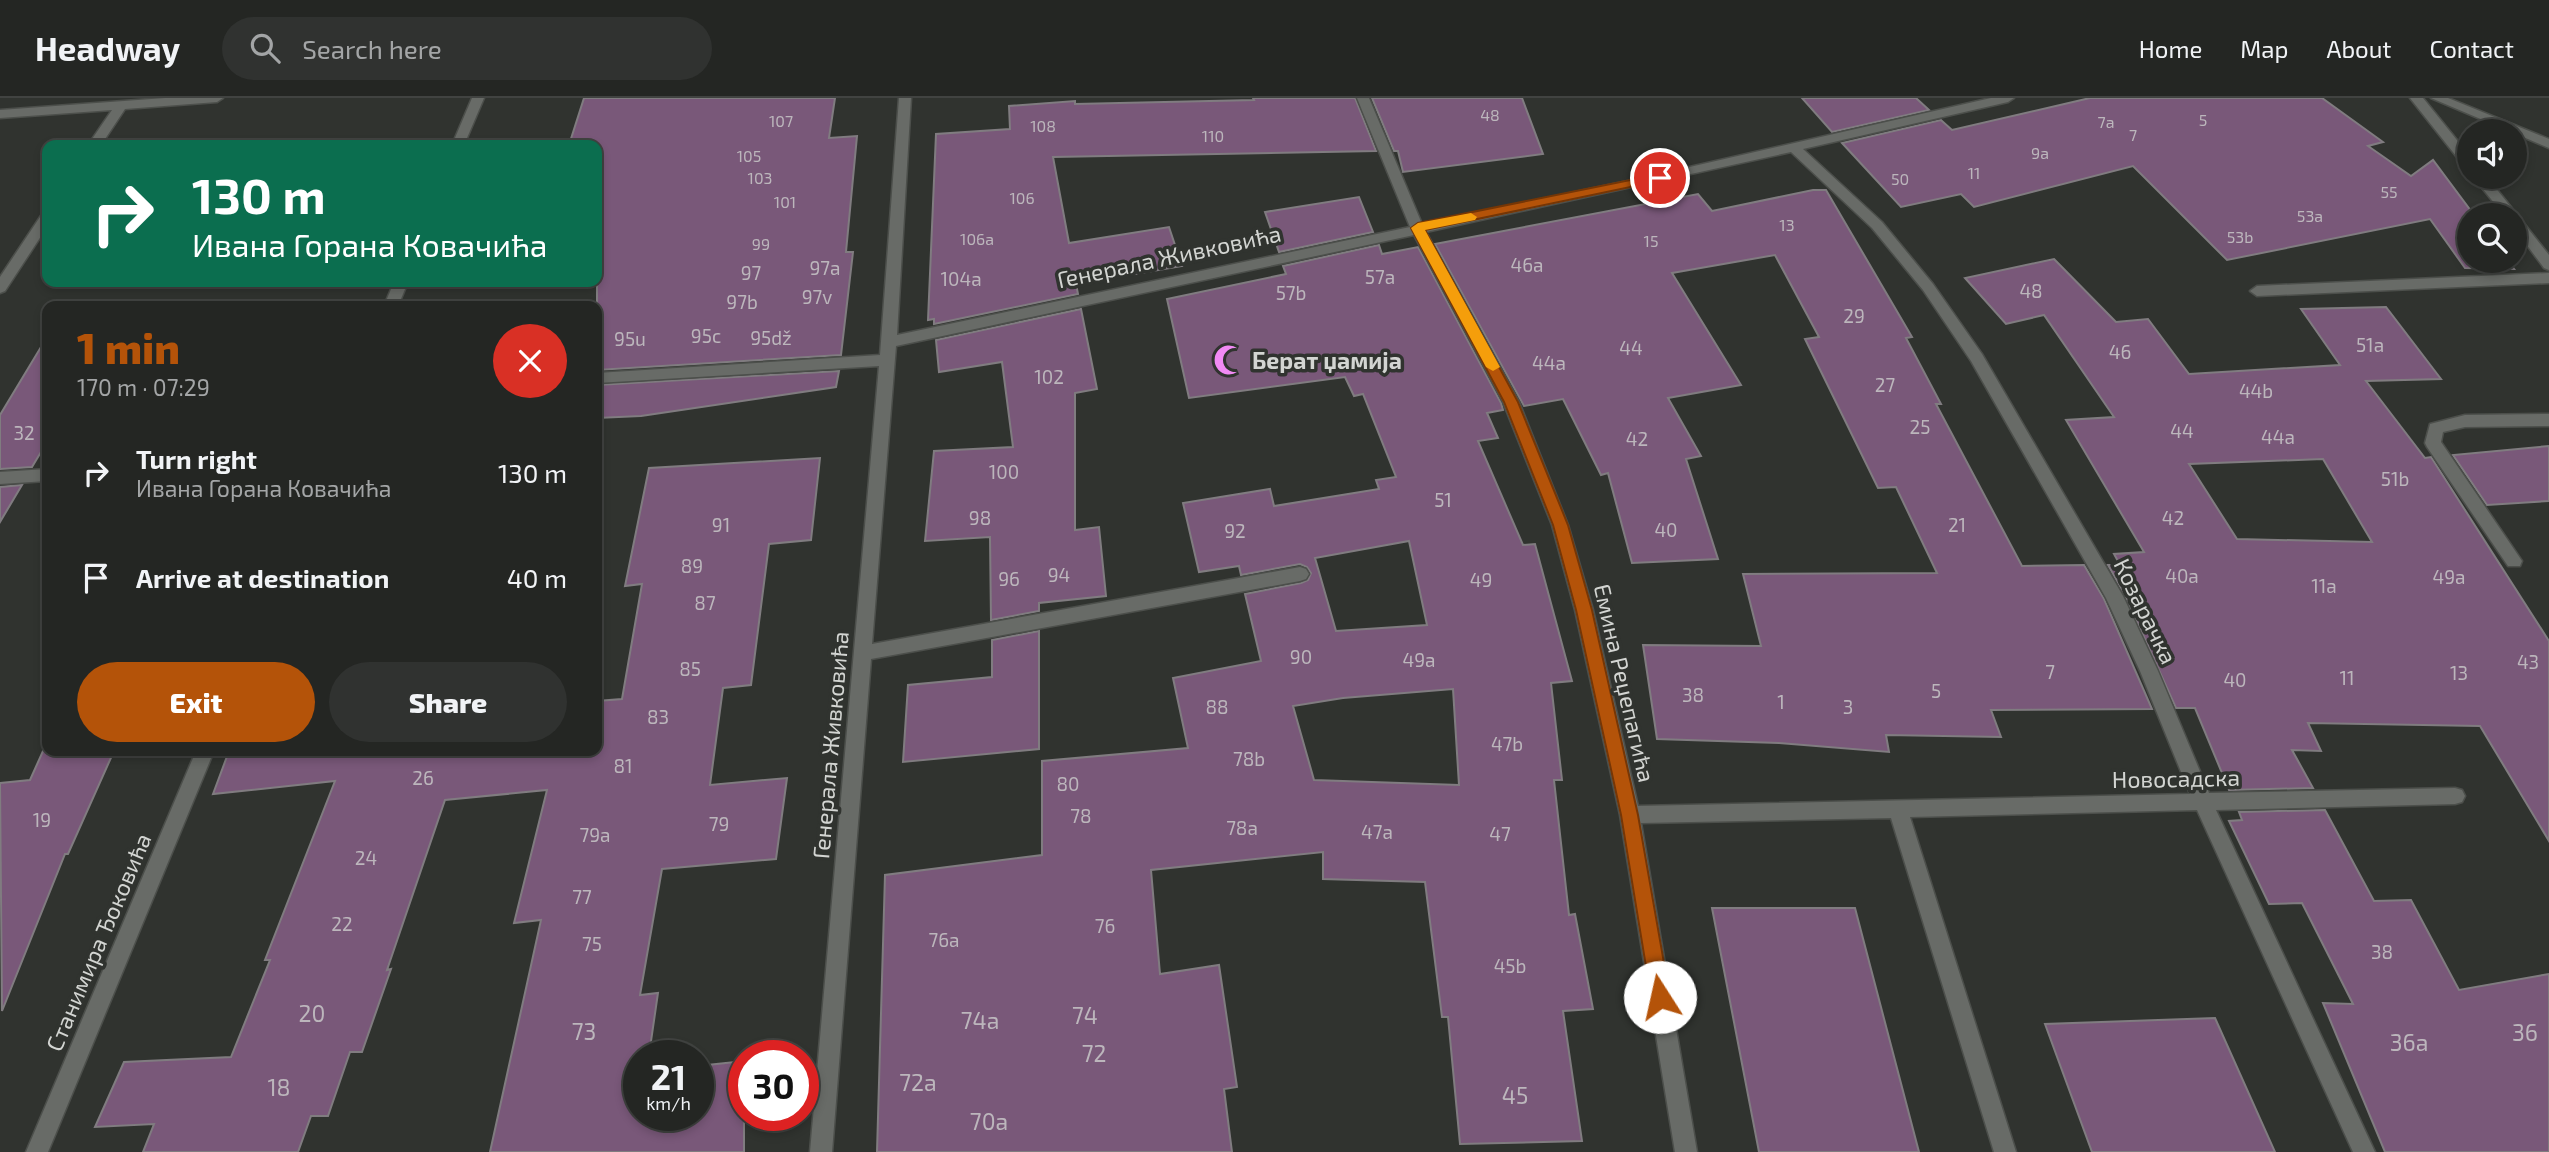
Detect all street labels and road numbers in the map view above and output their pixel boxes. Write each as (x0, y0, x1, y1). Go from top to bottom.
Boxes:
street label: Генерала Живковића (1054, 219, 1284, 293)
street label: Козарачка (2108, 554, 2184, 668)
street label: Емина Реџепагића (1589, 581, 1661, 785)
street label: Генерала Живковића (806, 630, 854, 860)
street label: Новосадска (2112, 763, 2240, 793)
street label: Станимира Ђоковића (39, 829, 157, 1055)

